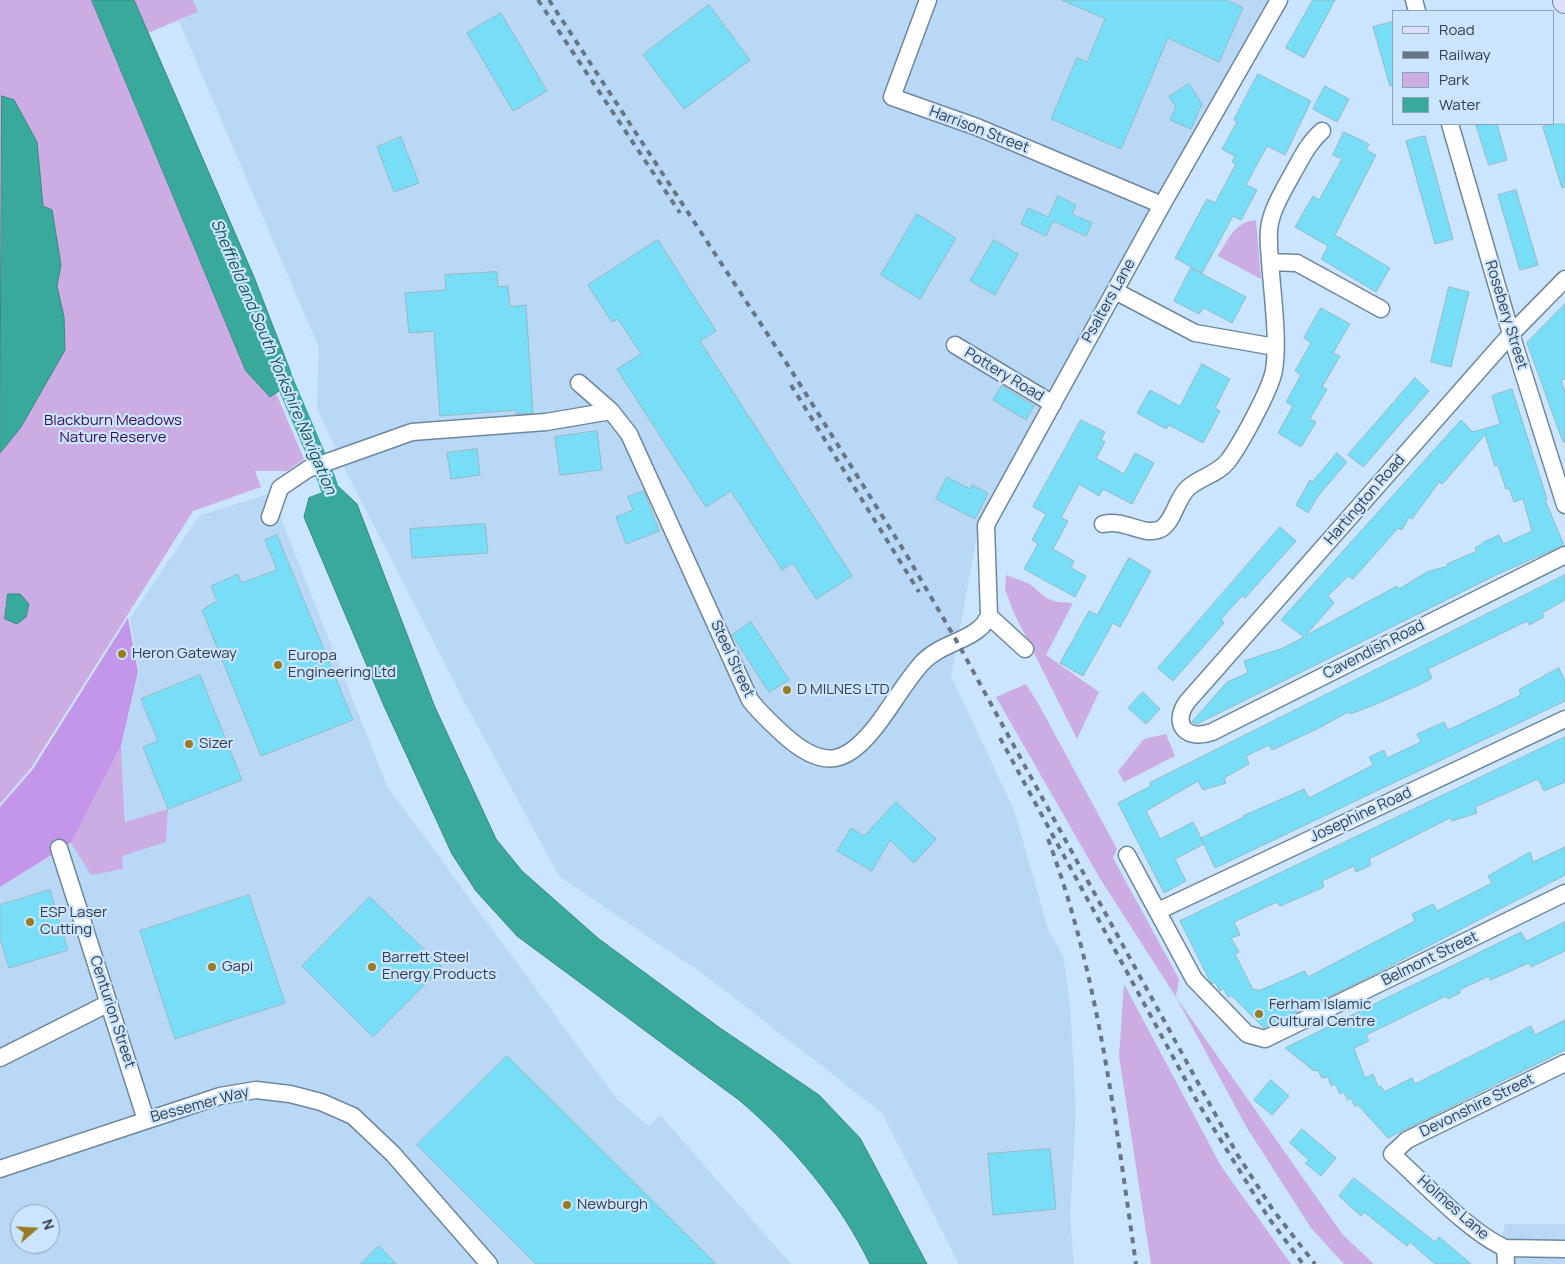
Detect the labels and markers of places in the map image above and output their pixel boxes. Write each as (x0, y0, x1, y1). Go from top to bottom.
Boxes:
place label: Heron Gateway (132, 645, 237, 663)
place label: Europa Engineering Ltd (288, 647, 396, 682)
marker: Heron Gateway (116, 648, 128, 660)
marker: Europa Engineering Ltd (272, 659, 284, 671)
place label: D MILNES LTD (797, 681, 890, 699)
marker: D MILNES LTD (781, 684, 793, 696)
place label: Sizer (199, 735, 233, 753)
marker: Sizer (183, 738, 195, 750)
place label: ESP Laser Cutting (40, 904, 107, 939)
marker: ESP Laser Cutting (24, 916, 36, 928)
place label: Barrett Steel Energy Products (382, 949, 496, 984)
place label: Gapi (222, 958, 253, 976)
marker: Gapi (206, 961, 218, 973)
marker: Barrett Steel Energy Products (366, 961, 378, 973)
place label: Ferham Islamic Cultural Centre (1269, 996, 1375, 1031)
marker: Ferham Islamic Cultural Centre (1253, 1008, 1265, 1020)
place label: Newburgh (577, 1196, 648, 1214)
marker: Newburgh (561, 1199, 573, 1211)

